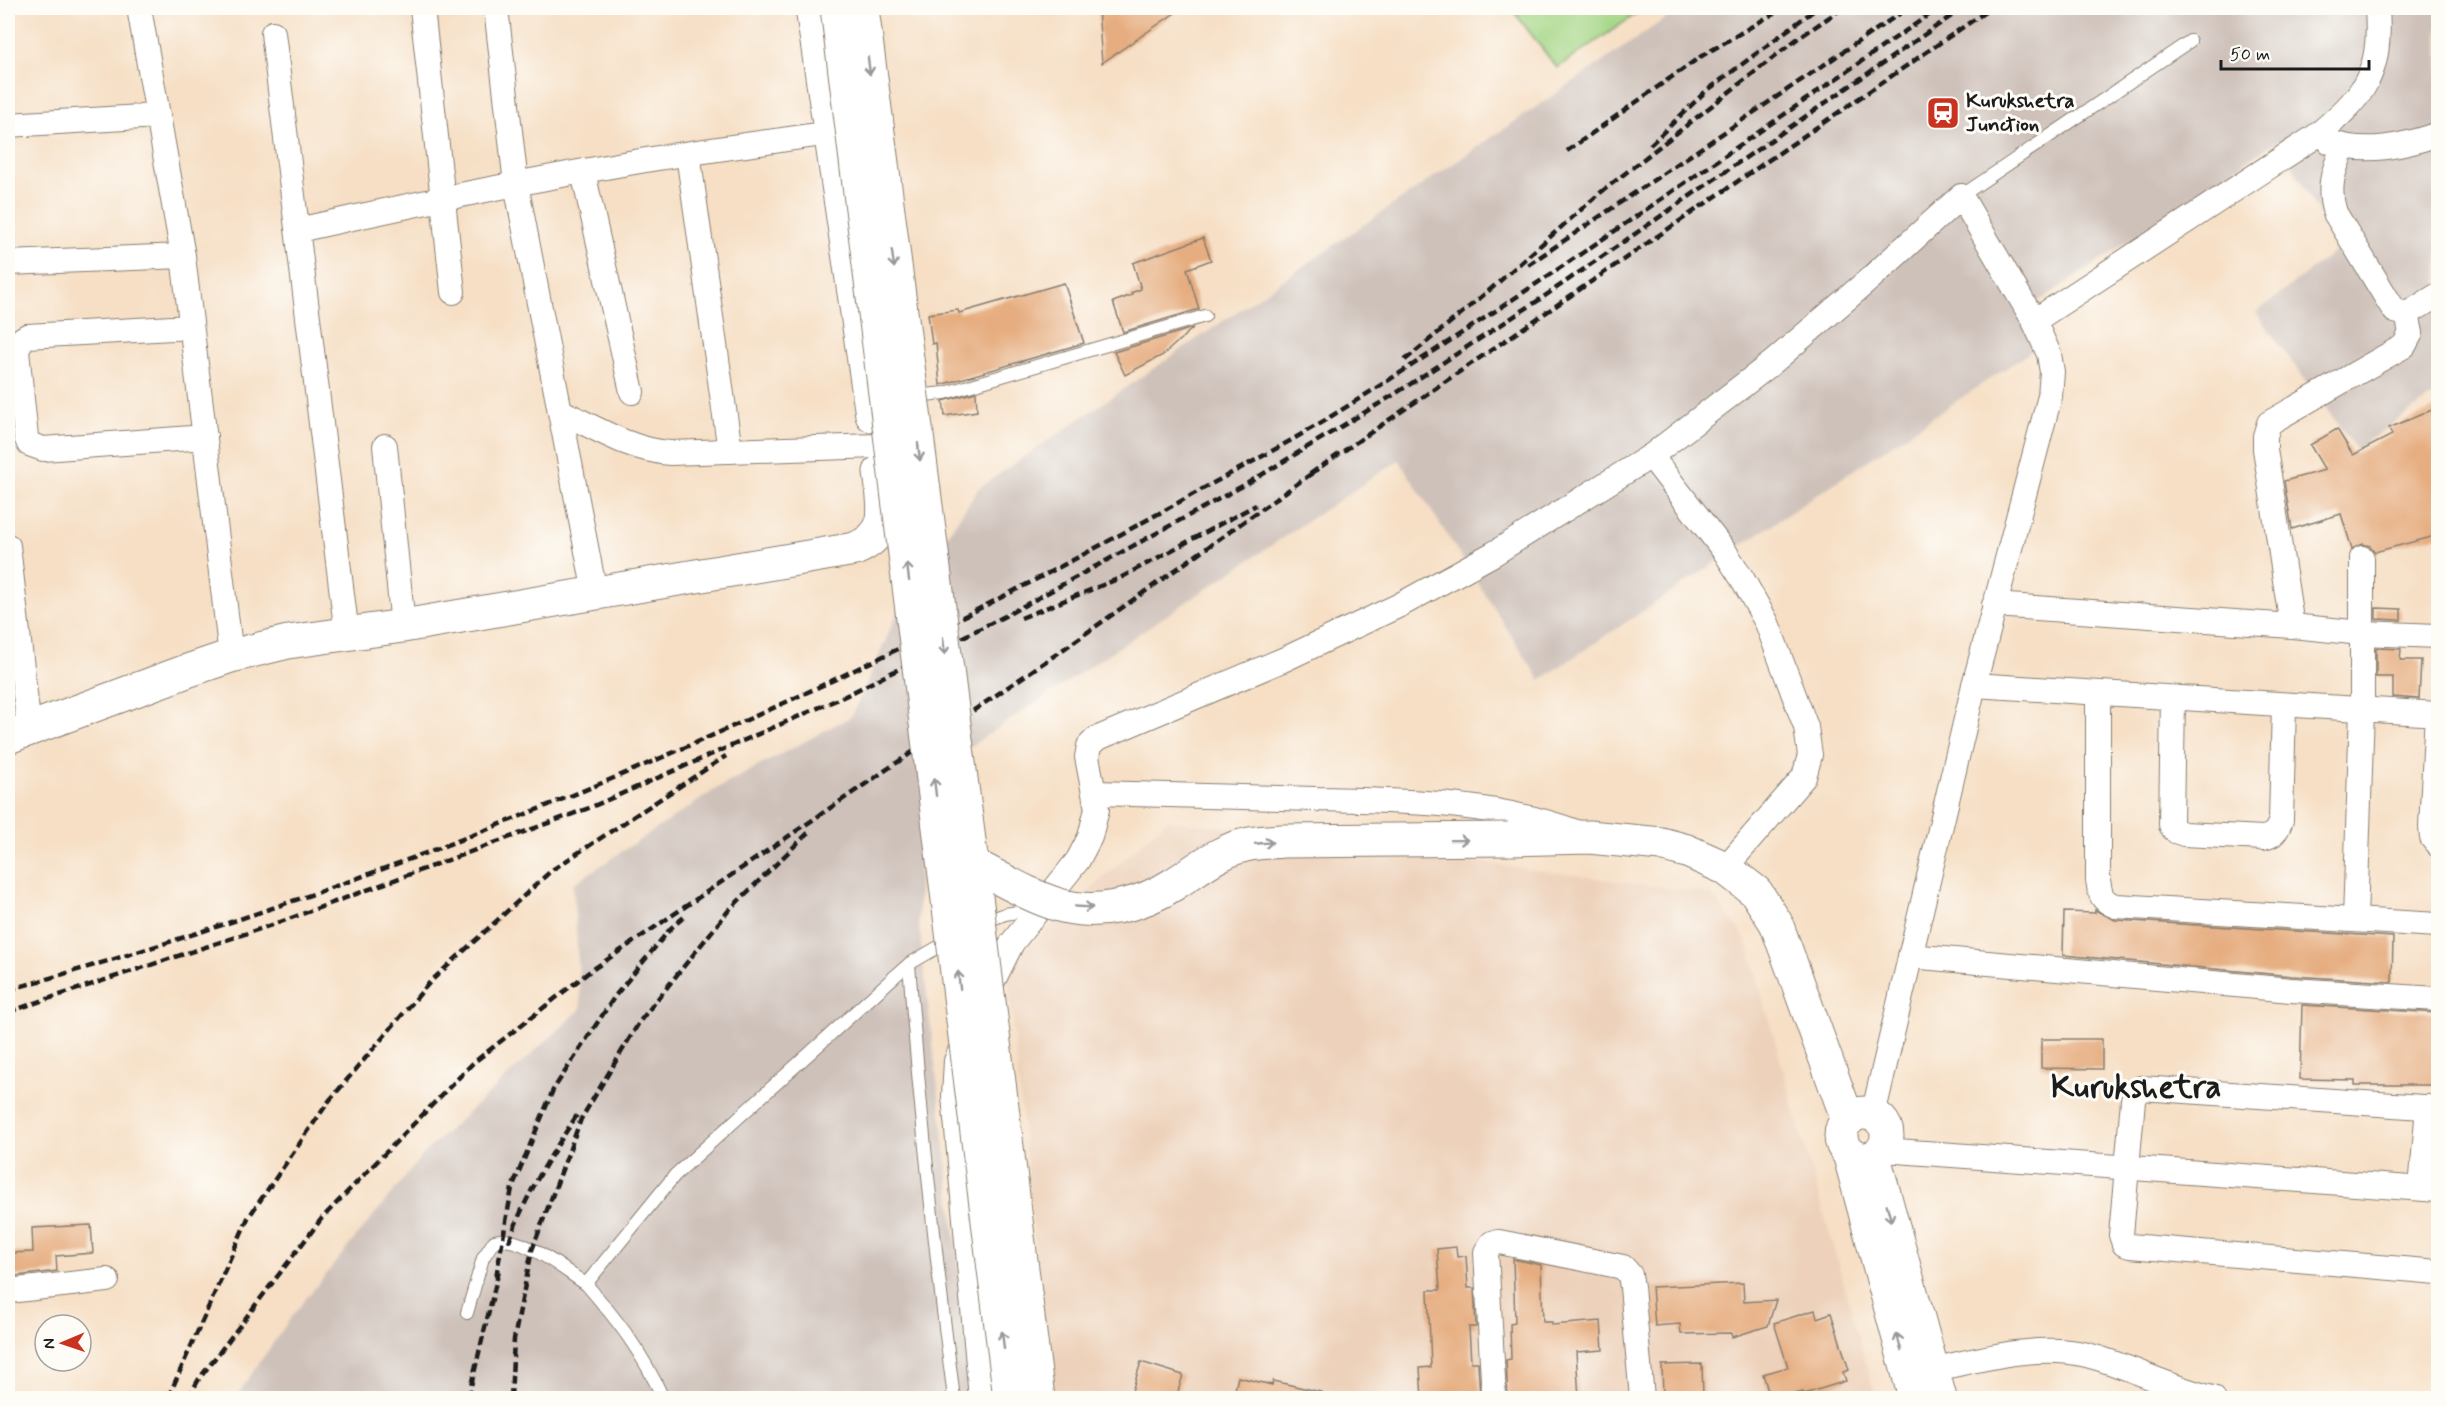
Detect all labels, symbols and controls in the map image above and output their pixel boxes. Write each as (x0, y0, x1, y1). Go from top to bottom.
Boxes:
scale bar (2221, 33, 2370, 71)
text: 50 m (2230, 43, 2270, 67)
one-way arrow (864, 55, 875, 75)
place label: Kurukshetra Junction (1966, 87, 2075, 139)
station icon: Kurukshetra Junction (1925, 95, 1961, 131)
one-way arrow (888, 249, 899, 268)
one-way arrow (913, 442, 924, 462)
one-way arrow (902, 563, 913, 583)
one-way arrow (939, 635, 950, 655)
one-way arrow (929, 777, 940, 797)
one-way arrow (1448, 834, 1468, 846)
one-way arrow (1253, 837, 1273, 848)
one-way arrow (1074, 902, 1094, 913)
one-way arrow (953, 971, 964, 991)
district label: Kurukshetra (2051, 1066, 2221, 1110)
one-way arrow (1884, 1203, 1896, 1222)
north arrow (33, 1313, 93, 1373)
one-way arrow (997, 1331, 1008, 1351)
one-way arrow (1893, 1333, 1905, 1352)
text: N (39, 1338, 60, 1349)

